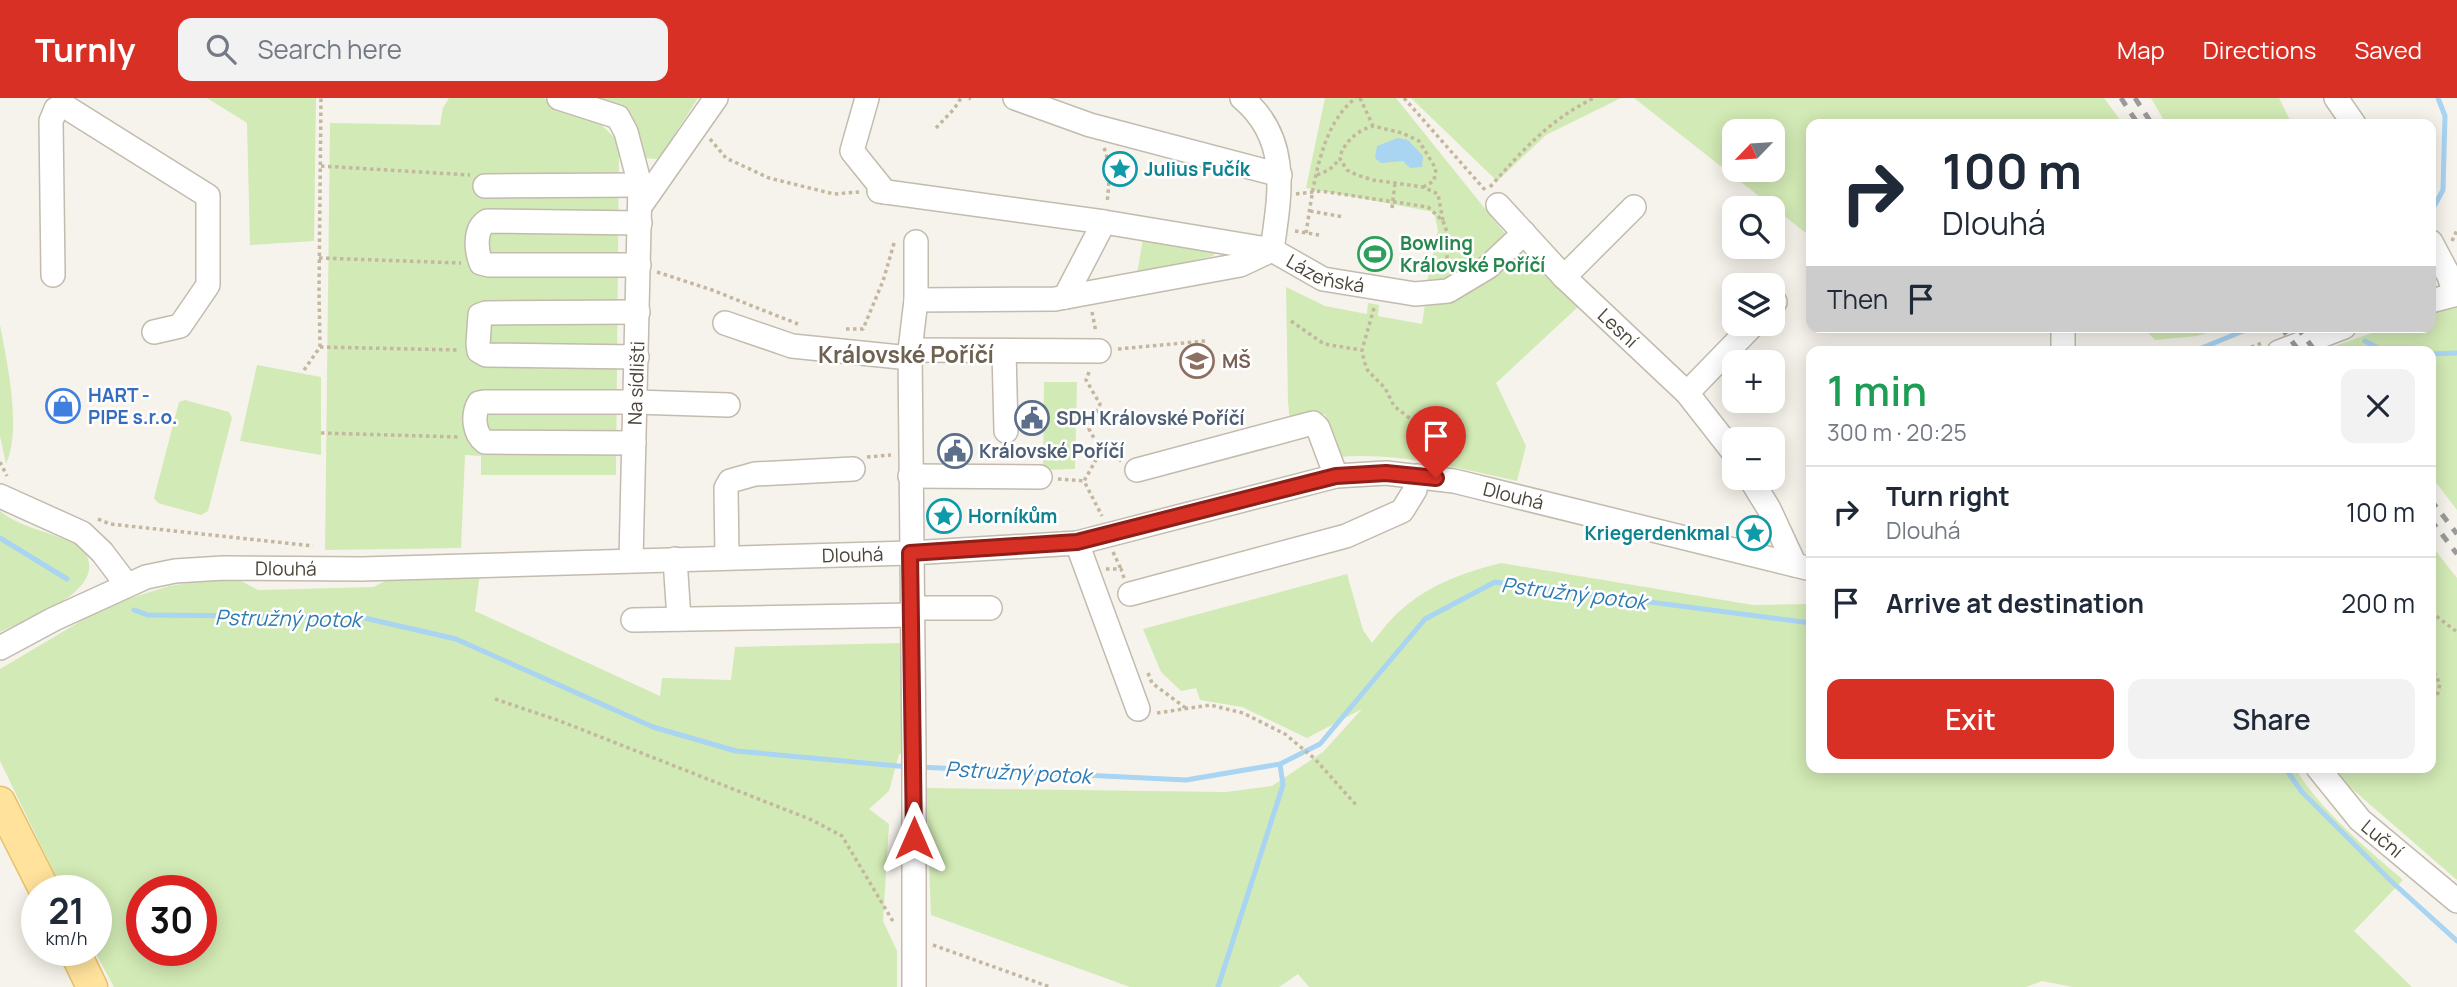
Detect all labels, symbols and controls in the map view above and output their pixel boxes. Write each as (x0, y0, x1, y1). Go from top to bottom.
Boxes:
search box (178, 18, 668, 81)
text: Turnly (35, 27, 136, 72)
icon: search (202, 30, 240, 68)
text: Search here (258, 31, 402, 67)
text: Map (2117, 33, 2165, 66)
text: Directions (2203, 33, 2316, 66)
text: Saved (2354, 33, 2422, 66)
north arrow (1722, 119, 1785, 182)
map controls (1722, 119, 1785, 490)
text: 100 m (1942, 137, 2082, 204)
icon: right (1827, 147, 1918, 238)
place icon: Julius Fučík (1101, 150, 1139, 188)
place label: Julius Fučík (1144, 156, 1251, 182)
button: search (1722, 196, 1785, 259)
text: Dlouhá (1942, 201, 2046, 245)
place label: Bowling Královské Poříčí (1400, 230, 1546, 278)
sports icon: Bowling Královské Poříčí (1356, 235, 1394, 273)
street label: Lázeňská (1282, 248, 1366, 299)
button: layers (1722, 273, 1785, 336)
icon: arrive (1902, 280, 1940, 318)
text: Then (1827, 281, 1888, 317)
street label: Lesní (1592, 303, 1644, 353)
district label: Královské Poříčí (818, 338, 995, 370)
street label: Na sídlišti (622, 341, 650, 425)
school or university icon: MŠ (1178, 342, 1216, 380)
place label: MŠ (1222, 348, 1251, 374)
button: + (1722, 350, 1785, 413)
text: 1 min (1827, 361, 1927, 419)
button: close (2341, 369, 2415, 443)
place label: HART - PIPE s.r.o. (88, 382, 178, 430)
shop icon: HART - PIPE s.r.o. (44, 387, 82, 425)
public building icon: SDH Královské Poříčí (1013, 399, 1051, 437)
place label: SDH Královské Poříčí (1056, 405, 1245, 431)
pin (1406, 406, 1466, 478)
text: 300 m · 20:25 (1827, 416, 1967, 448)
icon: arrive (1417, 417, 1455, 455)
button: − (1722, 427, 1785, 490)
public building icon: Královské Poříčí (936, 432, 974, 470)
place label: Královské Poříčí (979, 438, 1125, 464)
street label: Dlouhá (1480, 476, 1546, 516)
text: Turn right (1886, 478, 2010, 514)
icon: right (1827, 493, 1865, 531)
text: 100 m (2346, 494, 2415, 530)
place icon: Horníkům (925, 497, 963, 535)
place label: Horníkům (968, 503, 1057, 529)
place icon: Kriegerdenkmal (1735, 514, 1773, 552)
text: Dlouhá (1886, 514, 1961, 546)
place label: Kriegerdenkmal (1584, 520, 1730, 546)
street label: Dlouhá (821, 541, 884, 569)
street label: Dlouhá (255, 555, 317, 582)
water label: Pstružný potok (1500, 570, 1651, 616)
icon: arrive (1827, 584, 1865, 622)
text: Arrive at destination (1886, 585, 2144, 621)
text: 200 m (2341, 585, 2415, 621)
water label: Pstružný potok (215, 603, 364, 633)
button: Exit (1827, 679, 2114, 759)
button: Share (2128, 679, 2415, 759)
water label: Pstružný potok (944, 754, 1094, 790)
position arrow (877, 801, 951, 875)
street label: Luční (2356, 814, 2409, 864)
speed limit sign: 30 (126, 875, 217, 966)
text: 21 (48, 887, 85, 935)
text: km/h (46, 926, 87, 950)

